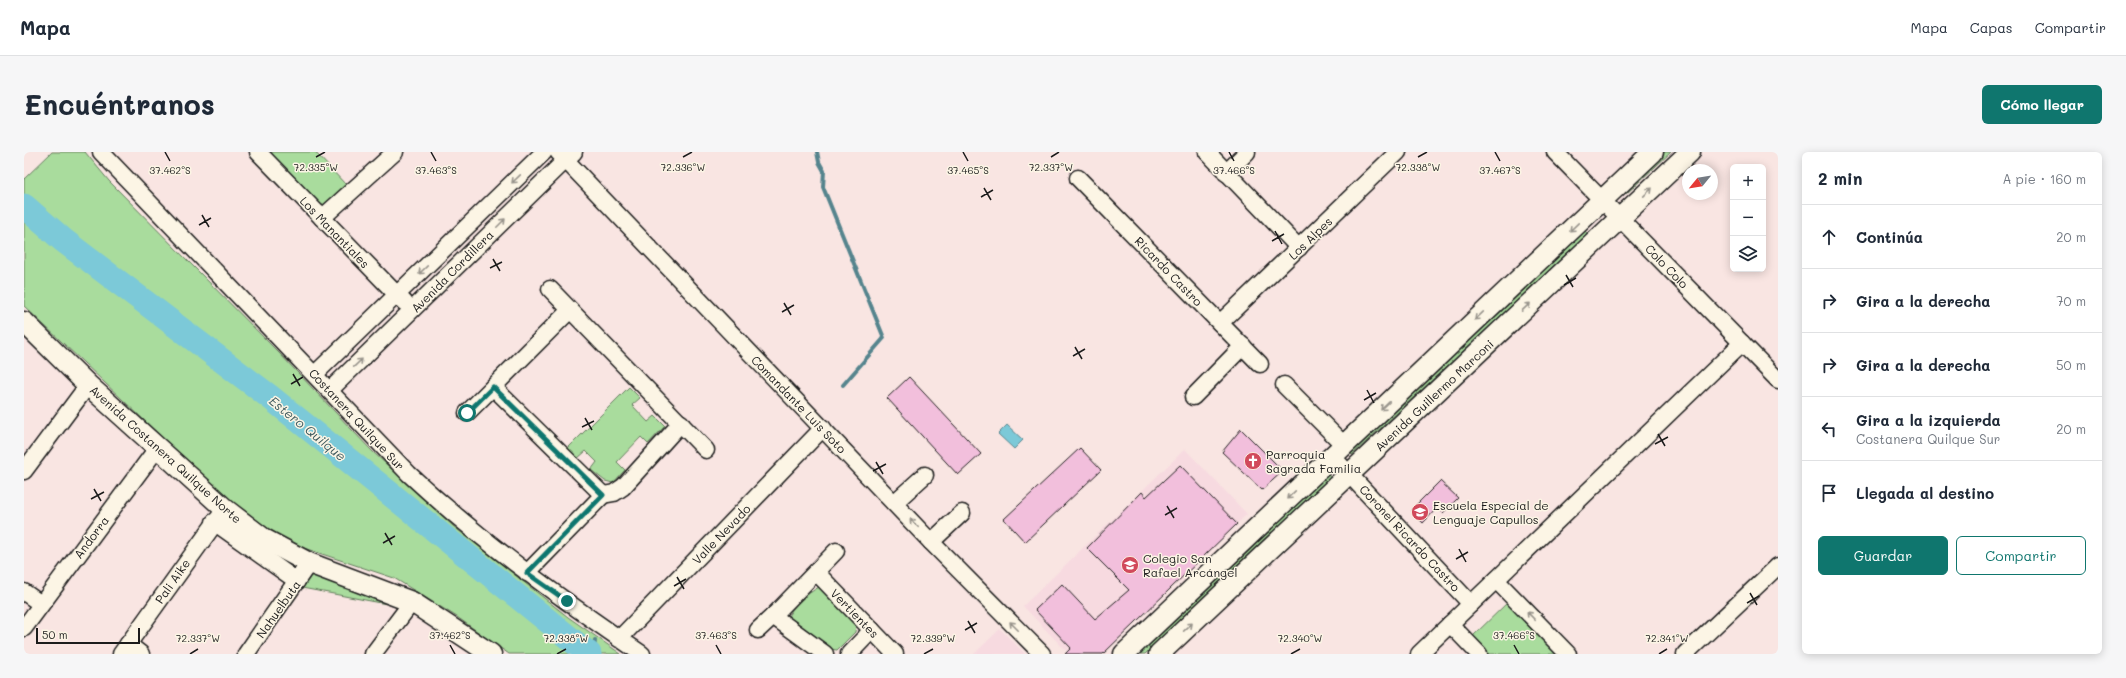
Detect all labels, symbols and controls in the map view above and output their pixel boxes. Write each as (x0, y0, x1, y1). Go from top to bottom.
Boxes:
text: Mapa (20, 15, 71, 40)
text: Mapa (1911, 18, 1948, 37)
text: Capas (1970, 18, 2013, 37)
text: Compartir (2035, 18, 2106, 37)
button: Cómo llegar (1982, 85, 2102, 124)
text: Encuéntranos (24, 86, 215, 122)
text: 72.335°W (294, 160, 338, 174)
text: 72.336°W (661, 160, 705, 174)
text: 72.337°W (1029, 160, 1073, 174)
text: 72.338°W (1396, 160, 1440, 174)
text: 37.462°S (149, 163, 191, 177)
text: 37.463°S (415, 163, 457, 177)
text: 37.465°S (947, 163, 989, 177)
text: 37.466°S (1213, 163, 1255, 177)
text: 37.467°S (1479, 163, 1521, 177)
north arrow (1682, 164, 1718, 200)
map controls (1730, 164, 1766, 272)
button: + (1730, 164, 1766, 200)
text: 2 min (1818, 167, 1863, 189)
text: A pie · 160 m (2003, 170, 2086, 187)
one-way arrow (511, 174, 521, 184)
one-way arrow (1643, 188, 1653, 197)
street label: Los Manantiales (297, 193, 373, 271)
button: − (1730, 200, 1766, 236)
street label: Los Alpes (1285, 213, 1335, 263)
one-way arrow (496, 218, 506, 228)
one-way arrow (1568, 222, 1579, 231)
street label: Avenida Cordillera (407, 226, 497, 316)
icon: ahead (1818, 226, 1840, 248)
text: Continúa (1856, 227, 1923, 247)
text: 20 m (2056, 228, 2086, 245)
street label: Ricardo Castro (1132, 233, 1206, 309)
button: layers (1730, 236, 1766, 272)
street label: Colo Colo (1642, 240, 1692, 292)
one-way arrow (418, 265, 428, 275)
icon: right (1818, 290, 1840, 312)
text: Gira a la derecha (1856, 291, 1990, 311)
text: 70 m (2056, 292, 2086, 309)
one-way arrow (1521, 303, 1531, 312)
one-way arrow (1474, 311, 1484, 321)
street label: Avenida Guillermo Marconi (1371, 336, 1497, 454)
street label: Comandante Luis Soto (748, 352, 850, 456)
icon: right (1818, 354, 1840, 376)
text: Gira a la derecha (1856, 355, 1990, 375)
text: 50 m (2056, 356, 2086, 373)
one-way arrow (353, 358, 363, 368)
street label: Costanera Quilque Sur (306, 365, 408, 473)
street label: Avenida Costanera Quilque Norte (87, 382, 245, 526)
water label: Estero Quilque (266, 392, 350, 464)
one-way arrow (1380, 401, 1390, 411)
route start (458, 404, 476, 422)
text: Gira a la izquierda (1856, 410, 2001, 430)
icon: left (1818, 418, 1840, 440)
text: 20 m (2056, 420, 2086, 437)
text: Costanera Quilque Sur (1856, 430, 2000, 447)
place label: Parroquia Sagrada Familia (1266, 446, 1361, 476)
church icon: Parroquia Sagrada Familia (1243, 451, 1263, 471)
street label: Coronel Ricardo Castro (1356, 481, 1464, 595)
icon: arrive (1818, 482, 1840, 504)
text: Llegada al destino (1856, 483, 1994, 503)
one-way arrow (1286, 491, 1296, 500)
place label: Escuela Especial de Lenguaje Capullos (1433, 497, 1549, 527)
street label: Valle Nevado (688, 501, 754, 567)
school or university icon: Escuela Especial de Lenguaje Capullos (1410, 502, 1430, 522)
street label: Andorra (70, 513, 112, 561)
one-way arrow (909, 518, 919, 528)
button: Guardar (1818, 536, 1948, 575)
button: Compartir (1956, 536, 2086, 575)
place label: Colegio San Rafael Arcángel (1143, 550, 1238, 580)
street label: Pali Aike (151, 555, 193, 607)
school or university icon: Colegio San Rafael Arcángel (1120, 555, 1140, 575)
street label: Nahuelbuta (252, 577, 304, 641)
street label: Vertientes (827, 585, 883, 641)
route end (558, 592, 576, 610)
one-way arrow (1527, 611, 1536, 621)
one-way arrow (1009, 621, 1019, 631)
one-way arrow (1183, 622, 1193, 632)
scale bar (36, 626, 140, 645)
text: 50 m (42, 627, 68, 642)
text: 37.462°S (429, 628, 471, 642)
text: 37.463°S (695, 628, 737, 642)
text: 37.466°S (1493, 628, 1535, 642)
text: 72.337°W (176, 631, 220, 645)
text: 72.338°W (544, 631, 588, 645)
text: 72.339°W (911, 631, 955, 645)
text: 72.340°W (1278, 631, 1323, 645)
text: 72.341°W (1646, 631, 1689, 645)

